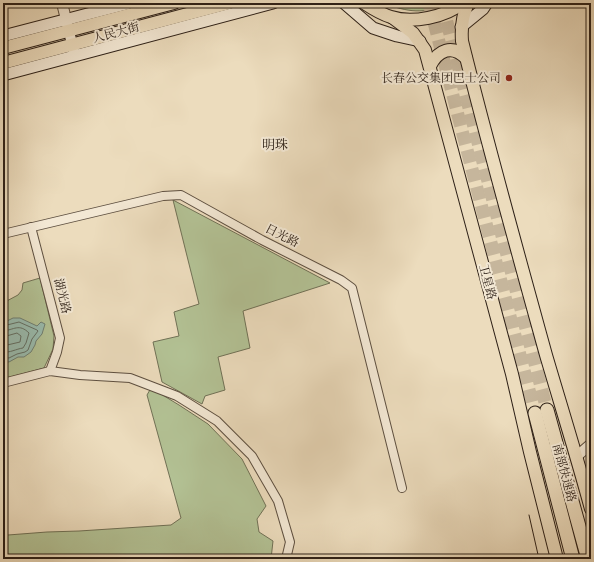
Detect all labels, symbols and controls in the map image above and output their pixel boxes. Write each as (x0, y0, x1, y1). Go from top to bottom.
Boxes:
street label: 人民大街 (91, 19, 142, 46)
place label: 长春公交集团巴士公司 (381, 71, 501, 86)
marker: 长春公交集团巴士公司 (504, 73, 514, 83)
district label: 明珠 (262, 137, 288, 154)
street label: 日光路 (263, 221, 301, 251)
street label: 卫星路 (475, 263, 499, 301)
street label: 湖光路 (50, 277, 74, 315)
street label: 南部快速路 (549, 442, 579, 504)

